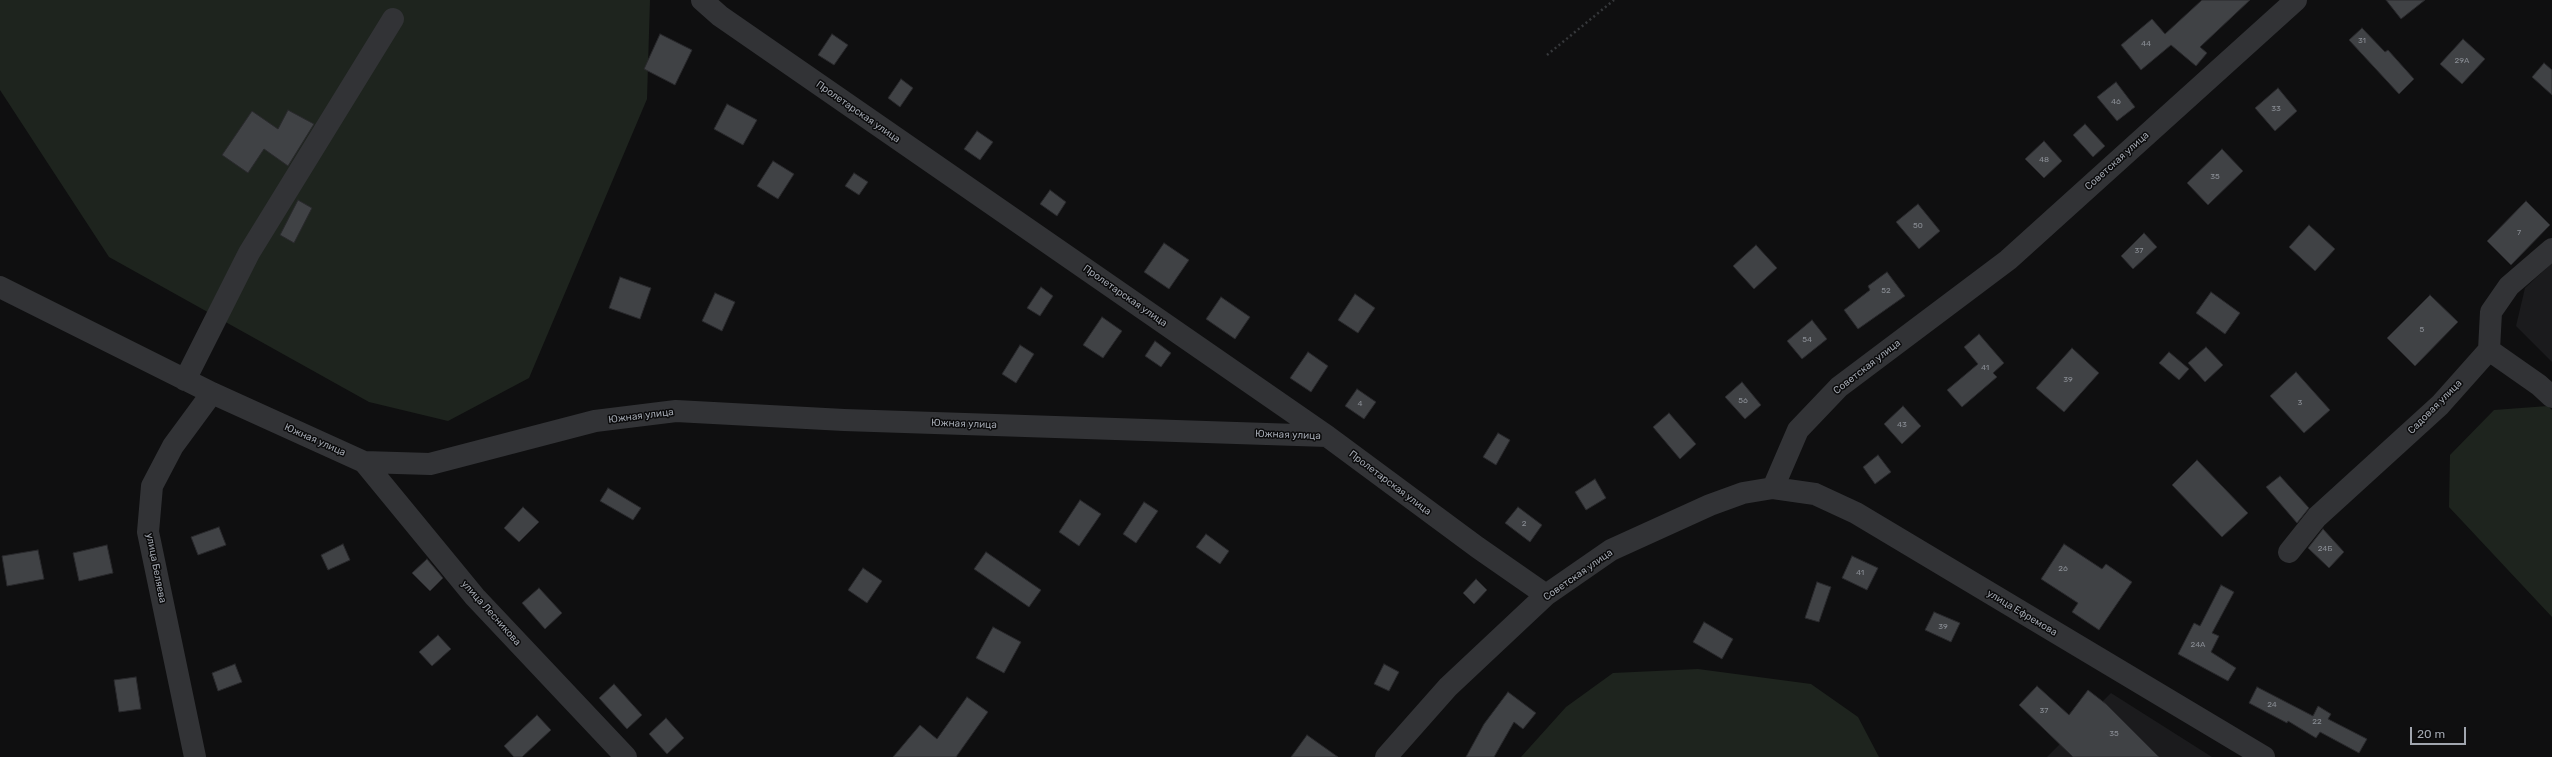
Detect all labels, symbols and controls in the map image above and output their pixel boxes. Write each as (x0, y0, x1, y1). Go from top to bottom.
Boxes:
house number: 31 (2358, 36, 2366, 46)
house number: 44 (2141, 39, 2151, 49)
house number: 29А (2455, 56, 2469, 66)
street label: Пролетарская улица (814, 78, 902, 146)
house number: 46 (2111, 97, 2121, 107)
house number: 33 (2271, 104, 2281, 114)
street label: Советская улица (2083, 129, 2151, 193)
house number: 48 (2039, 155, 2049, 165)
house number: 35 (2210, 172, 2220, 182)
house number: 50 (1913, 221, 1923, 231)
house number: 7 (2517, 228, 2521, 238)
house number: 37 (2135, 246, 2143, 256)
street label: Пролетарская улица (1081, 262, 1169, 330)
house number: 52 (1881, 286, 1891, 296)
house number: 5 (2420, 325, 2424, 335)
house number: 54 (1802, 335, 1812, 345)
street label: Советская улица (1831, 337, 1903, 397)
house number: 41 (1981, 363, 1989, 373)
house number: 39 (2063, 375, 2073, 385)
street label: Садовая улица (2405, 377, 2465, 437)
house number: 56 (1738, 396, 1748, 406)
house number: 3 (2298, 398, 2302, 408)
house number: 4 (1358, 399, 1362, 409)
street label: Южная улица (608, 406, 674, 426)
street label: Южная улица (931, 417, 997, 431)
house number: 43 (1897, 420, 1907, 430)
street label: Южная улица (283, 421, 347, 459)
street label: Южная улица (1255, 428, 1321, 442)
street label: Пролетарская улица (1347, 448, 1433, 518)
house number: 2 (1522, 519, 1526, 529)
street label: улица Беляева (143, 532, 169, 604)
house number: 24Б (2318, 544, 2332, 554)
street label: Советская улица (1541, 547, 1615, 603)
house number: 26 (2058, 564, 2068, 574)
house number: 41 (1856, 568, 1864, 578)
street label: улица Лесникова (459, 578, 523, 648)
street label: улица Ефремова (1985, 587, 2059, 639)
house number: 39 (1938, 622, 1948, 632)
house number: 24А (2191, 640, 2205, 650)
house number: 24 (2267, 700, 2277, 710)
house number: 37 (2040, 706, 2048, 716)
house number: 22 (2312, 717, 2322, 727)
scale bar (2412, 719, 2468, 745)
text: 20 m (2417, 727, 2445, 741)
house number: 35 (2109, 729, 2119, 739)

